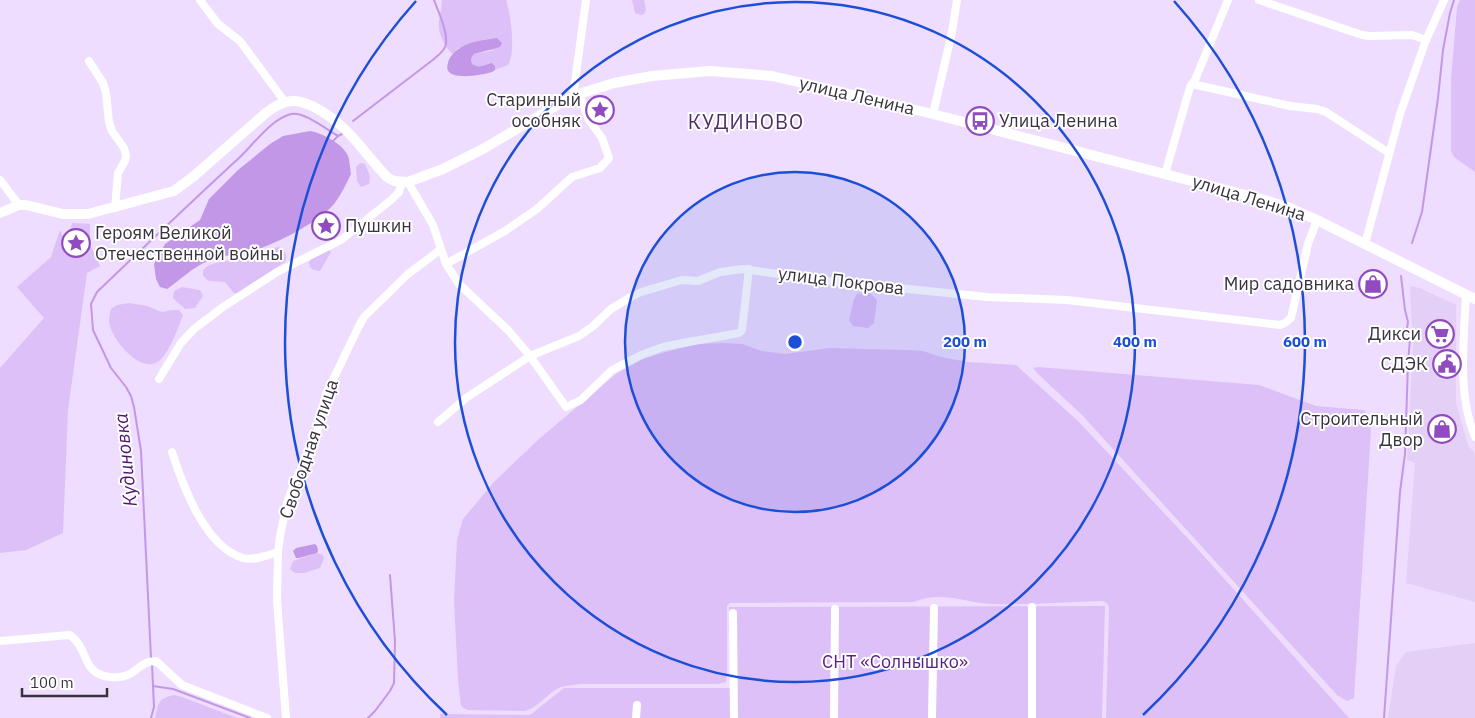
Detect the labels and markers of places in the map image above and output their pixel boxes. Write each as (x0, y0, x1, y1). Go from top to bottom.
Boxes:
place label: Старинный особняк (486, 88, 581, 132)
place icon: Старинный особняк (585, 95, 615, 125)
bus stop icon: Улица Ленина (965, 106, 995, 136)
place label: Улица Ленина (999, 109, 1118, 132)
place icon: Пушкин (311, 211, 341, 241)
place label: Пушкин (345, 214, 412, 237)
place label: Героям Великой Отечественной войны (95, 221, 283, 265)
place icon: Героям Великой Отечественной войны (61, 228, 91, 258)
shop icon: Мир садовника (1358, 269, 1388, 299)
place label: Мир садовника (1224, 272, 1354, 295)
supermarket icon: Дикси (1425, 319, 1455, 349)
place label: Дикси (1368, 322, 1421, 345)
centre of rings (786, 333, 804, 351)
public building icon: СДЭК (1432, 349, 1462, 379)
place label: СДЭК (1381, 352, 1428, 375)
place label: Строительный Двор (1300, 407, 1423, 451)
shop icon: Строительный Двор (1427, 414, 1457, 444)

